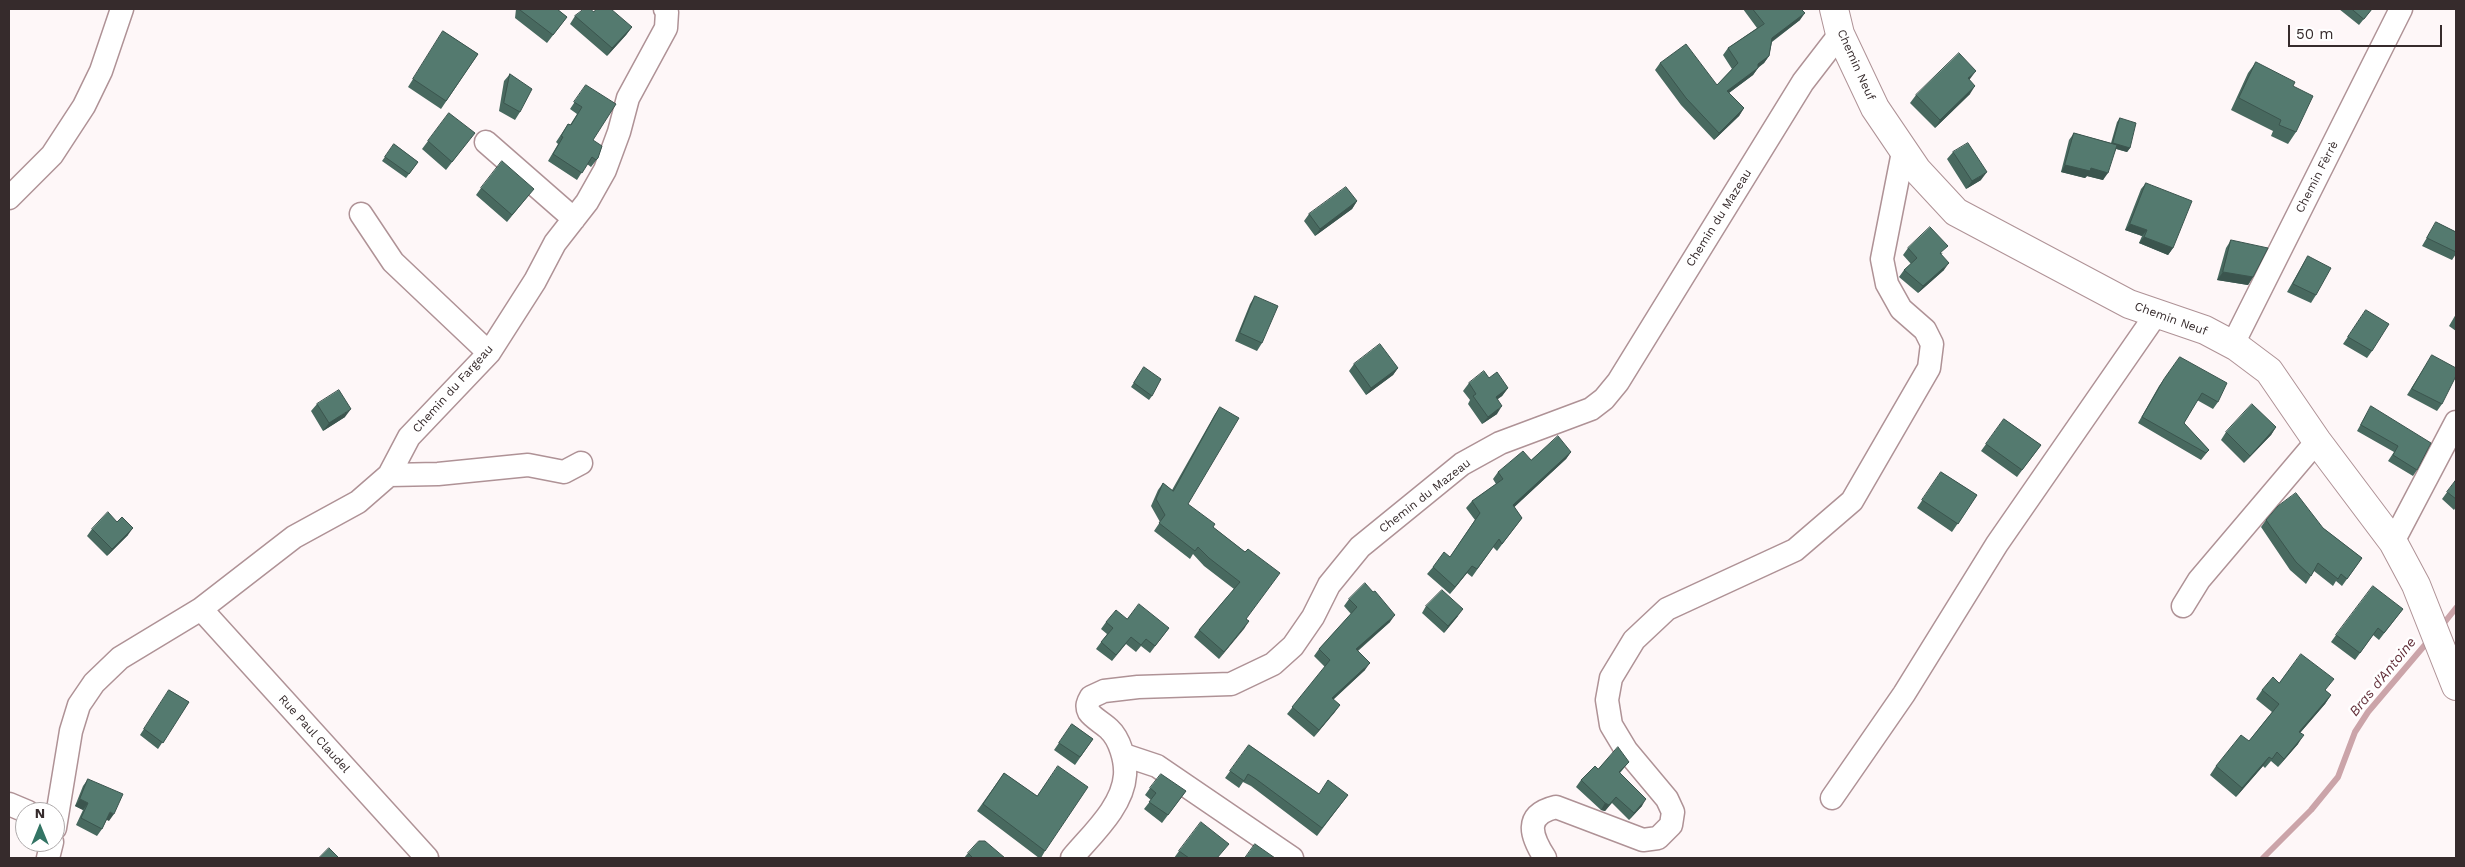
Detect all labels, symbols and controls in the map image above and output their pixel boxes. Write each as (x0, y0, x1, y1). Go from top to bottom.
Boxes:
scale bar (2290, 15, 2444, 47)
text: 50 m (2296, 25, 2333, 43)
street label: Chemin Neuf (1834, 27, 1878, 103)
street label: Chemin Fèrrè (2293, 139, 2341, 215)
street label: Chemin du Mazeau (1683, 167, 1755, 269)
street label: Chemin Neuf (2133, 299, 2209, 339)
street label: Chemin du Fargeau (410, 342, 496, 436)
street label: Chemin du Mazeau (1376, 456, 1474, 536)
water label: Bras d'Antoine (2346, 634, 2420, 720)
street label: Rue Paul Claudel (275, 692, 353, 776)
north arrow (15, 802, 65, 852)
text: N (35, 805, 45, 821)

